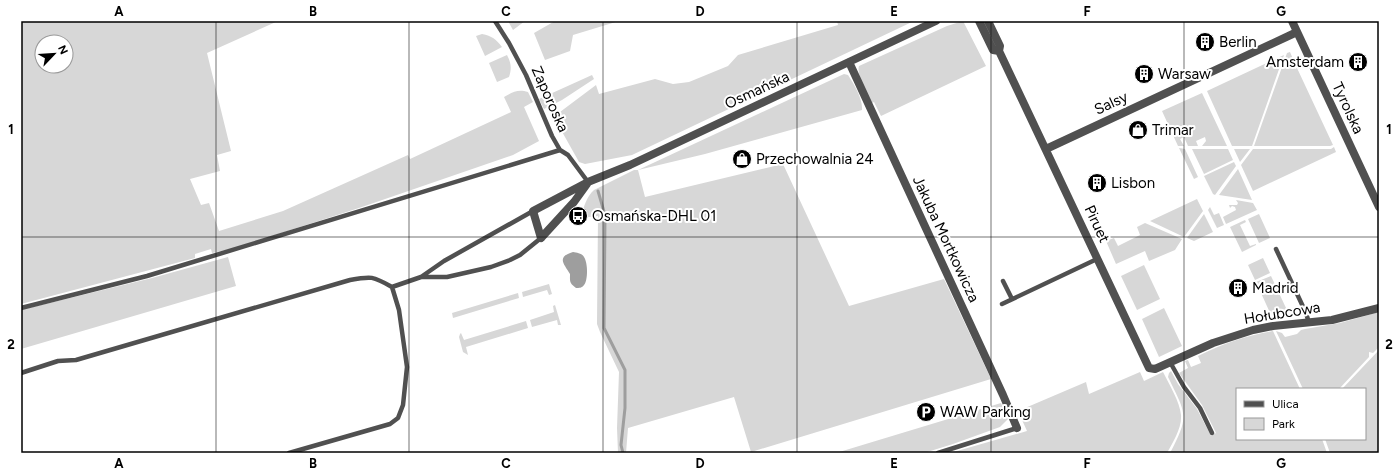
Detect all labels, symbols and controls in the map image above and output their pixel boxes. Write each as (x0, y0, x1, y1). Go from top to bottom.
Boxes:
text: A (114, 4, 124, 19)
text: B (309, 4, 317, 19)
text: C (501, 4, 511, 19)
text: D (695, 4, 705, 19)
text: E (890, 4, 898, 19)
text: F (1083, 4, 1091, 19)
text: G (1276, 4, 1286, 19)
building icon: Berlin (1194, 31, 1216, 53)
place label: Berlin (1219, 33, 1257, 51)
north arrow (34, 34, 74, 74)
text: N (55, 43, 70, 57)
building icon: Amsterdam (1347, 51, 1369, 73)
place label: Amsterdam (1266, 53, 1344, 71)
street label: Zaporoska (527, 63, 573, 135)
building icon: Warsaw (1133, 63, 1155, 85)
place label: Warsaw (1158, 65, 1211, 83)
street label: Osmańska (722, 67, 792, 113)
street label: Tyrolska (1328, 79, 1368, 137)
street label: Salsy (1091, 87, 1131, 119)
shop icon: Trimar (1127, 119, 1149, 141)
place label: Trimar (1152, 121, 1194, 139)
text: 1 (8, 122, 14, 137)
text: 1 (1386, 122, 1392, 137)
shop icon: Przechowalnia 24 (731, 148, 753, 170)
place label: Przechowalnia 24 (756, 150, 874, 168)
building icon: Lisbon (1086, 172, 1108, 194)
street label: Jakuba Mortkowicza (909, 173, 983, 305)
place label: Lisbon (1111, 174, 1155, 192)
street label: Piruet (1081, 202, 1114, 246)
bus stop icon: Osmańska-DHL 01 (567, 205, 589, 227)
place label: Osmańska-DHL 01 (592, 207, 716, 225)
building icon: Madrid (1227, 277, 1249, 299)
place label: Madrid (1252, 279, 1298, 297)
street label: Hołubcowa (1242, 298, 1322, 328)
text: 2 (7, 337, 15, 352)
text: 2 (1385, 337, 1393, 352)
legend (1236, 388, 1366, 440)
text: Ulica (1272, 397, 1299, 411)
parking icon: WAW Parking (915, 401, 937, 423)
place label: WAW Parking (940, 403, 1031, 421)
text: Park (1272, 417, 1295, 431)
text: A (114, 456, 124, 471)
text: B (309, 456, 317, 471)
text: C (501, 456, 511, 471)
text: D (695, 456, 705, 471)
text: E (890, 456, 898, 471)
text: F (1083, 456, 1091, 471)
text: G (1276, 456, 1286, 471)

